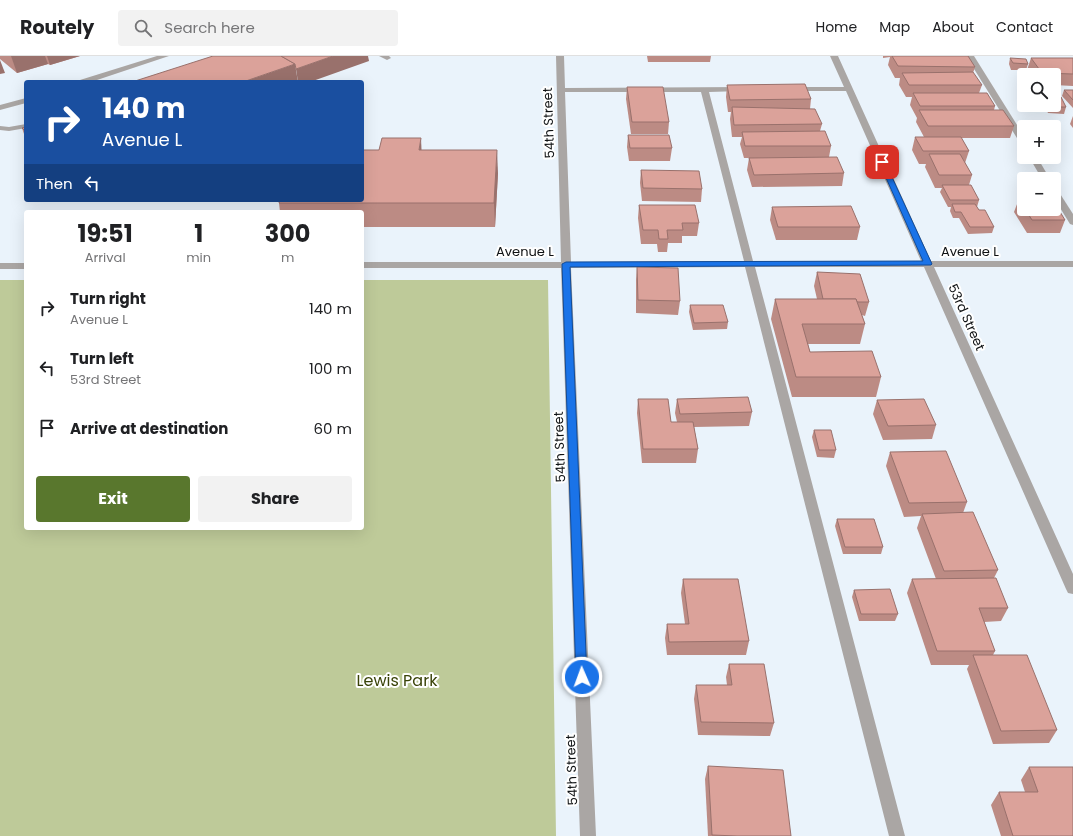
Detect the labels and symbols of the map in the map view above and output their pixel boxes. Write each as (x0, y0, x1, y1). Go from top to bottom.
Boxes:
street label: 54th Street (538, 87, 559, 159)
pin (865, 145, 899, 179)
street label: Avenue L (496, 242, 554, 261)
street label: Avenue L (941, 242, 999, 261)
street label: 53rd Street (943, 281, 990, 354)
street label: 54th Street (549, 411, 570, 483)
position arrow (561, 656, 603, 698)
park label: Lewis Park (357, 669, 438, 692)
street label: 54th Street (561, 734, 582, 806)

